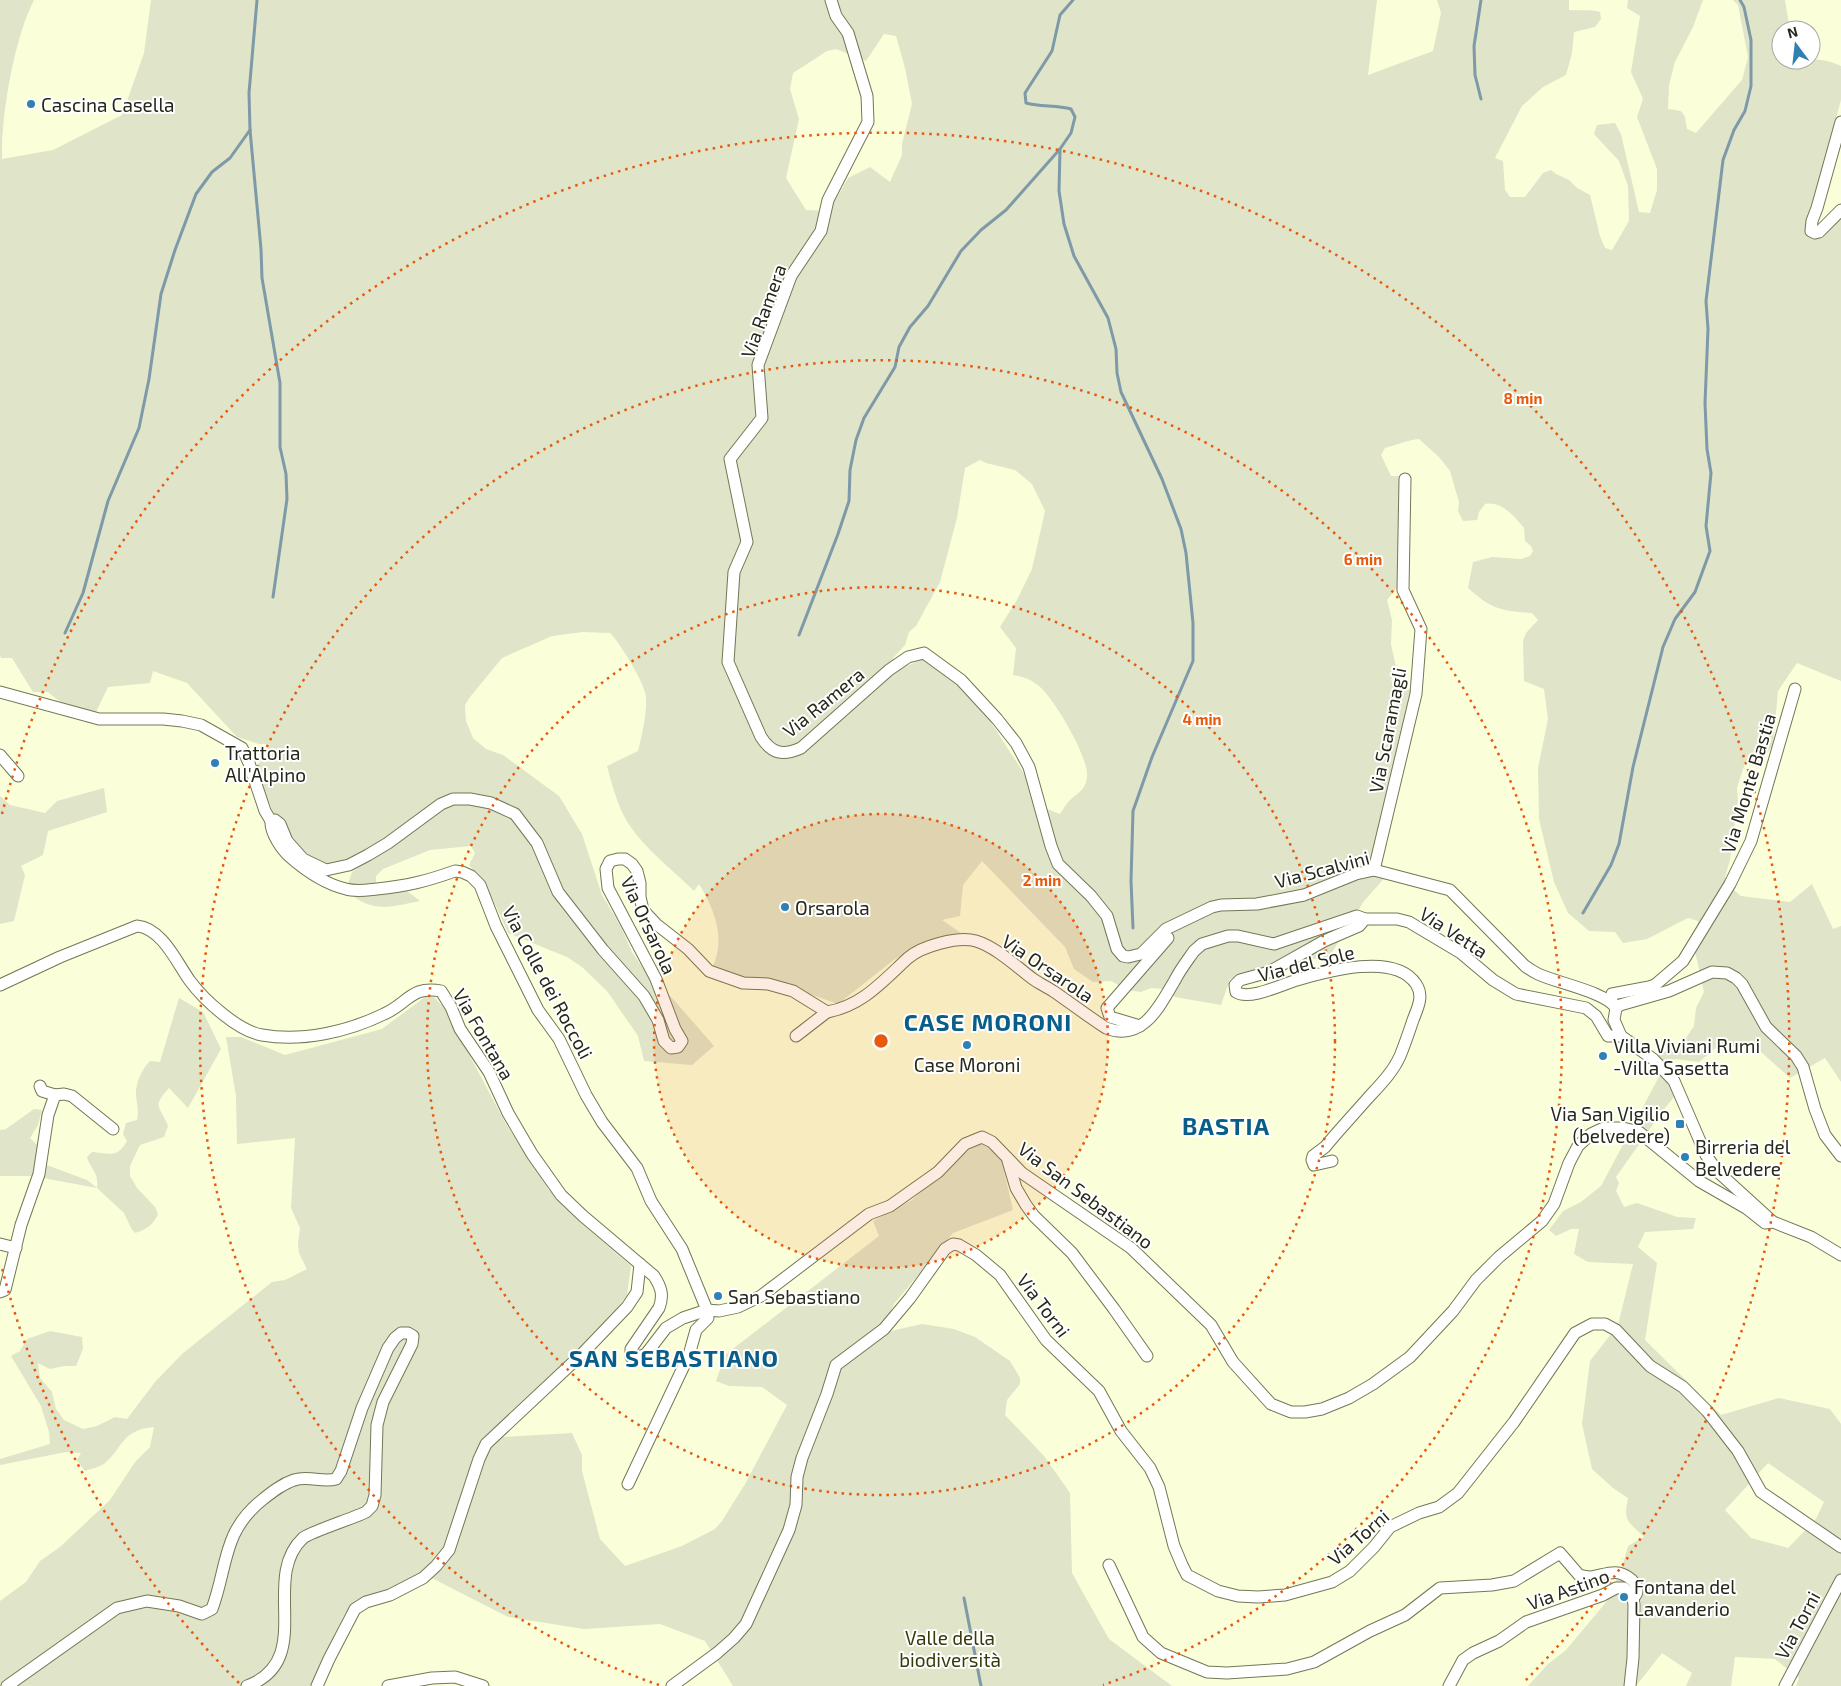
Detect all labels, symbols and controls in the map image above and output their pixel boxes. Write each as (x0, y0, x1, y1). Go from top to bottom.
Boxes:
north arrow (1771, 20, 1821, 70)
text: N (1785, 22, 1800, 41)
place label: Cascina Casella (41, 93, 174, 116)
marker: Cascina Casella (25, 98, 37, 110)
street label: Via Ramera (735, 261, 791, 361)
text: 8 min (1504, 389, 1542, 407)
text: 6 min (1344, 550, 1382, 568)
street label: Via Ramera (778, 662, 868, 742)
street label: Via Scaramagli (1364, 665, 1410, 795)
text: 4 min (1182, 710, 1222, 728)
street label: Via Monte Bastia (1716, 710, 1780, 856)
place label: Trattoria All'Alpino (225, 741, 306, 786)
marker: Trattoria All'Alpino (209, 757, 221, 769)
street label: Via Scalvini (1272, 845, 1372, 893)
text: 2 min (1023, 871, 1061, 889)
street label: Via Orsarola (616, 872, 682, 978)
place label: Orsarola (795, 896, 870, 919)
street label: Via Colle dei Roccoli (498, 901, 598, 1063)
marker: Orsarola (779, 901, 791, 913)
street label: Via Vetta (1416, 902, 1492, 962)
street label: Via Orsarola (998, 929, 1098, 1007)
street label: Via del Sole (1255, 940, 1357, 986)
street label: Via Fontana (449, 984, 519, 1084)
district label: CASE MORONI (904, 1007, 1072, 1036)
centre of rings (872, 1032, 890, 1050)
place label: Villa Viviani Rumi -Villa Sasetta (1613, 1034, 1760, 1079)
marker: Case Moroni (961, 1039, 973, 1051)
marker: Villa Viviani Rumi -Villa Sasetta (1597, 1050, 1609, 1062)
place label: Case Moroni (914, 1053, 1020, 1076)
place label: Via San Vigilio (belvedere) (1550, 1102, 1670, 1147)
district label: BASTIA (1182, 1111, 1270, 1140)
marker: Via San Vigilio (belvedere) (1674, 1118, 1686, 1130)
place label: Birreria del Belvedere (1695, 1135, 1791, 1180)
street label: Via San Sebastiano (1014, 1137, 1158, 1253)
marker: Birreria del Belvedere (1679, 1151, 1691, 1163)
street label: Via Torni (1013, 1269, 1075, 1341)
place label: San Sebastiano (728, 1285, 860, 1308)
marker: San Sebastiano (712, 1290, 724, 1302)
district label: SAN SEBASTIANO (569, 1343, 779, 1372)
street label: Via Torni (1323, 1504, 1393, 1570)
street label: Via Astino (1524, 1564, 1612, 1614)
place label: Fontana del Lavanderio (1634, 1575, 1736, 1620)
street label: Via Torni (1770, 1587, 1824, 1663)
marker: Fontana del Lavanderio (1618, 1591, 1630, 1603)
park label: Valle della biodiversità (899, 1626, 1001, 1671)

